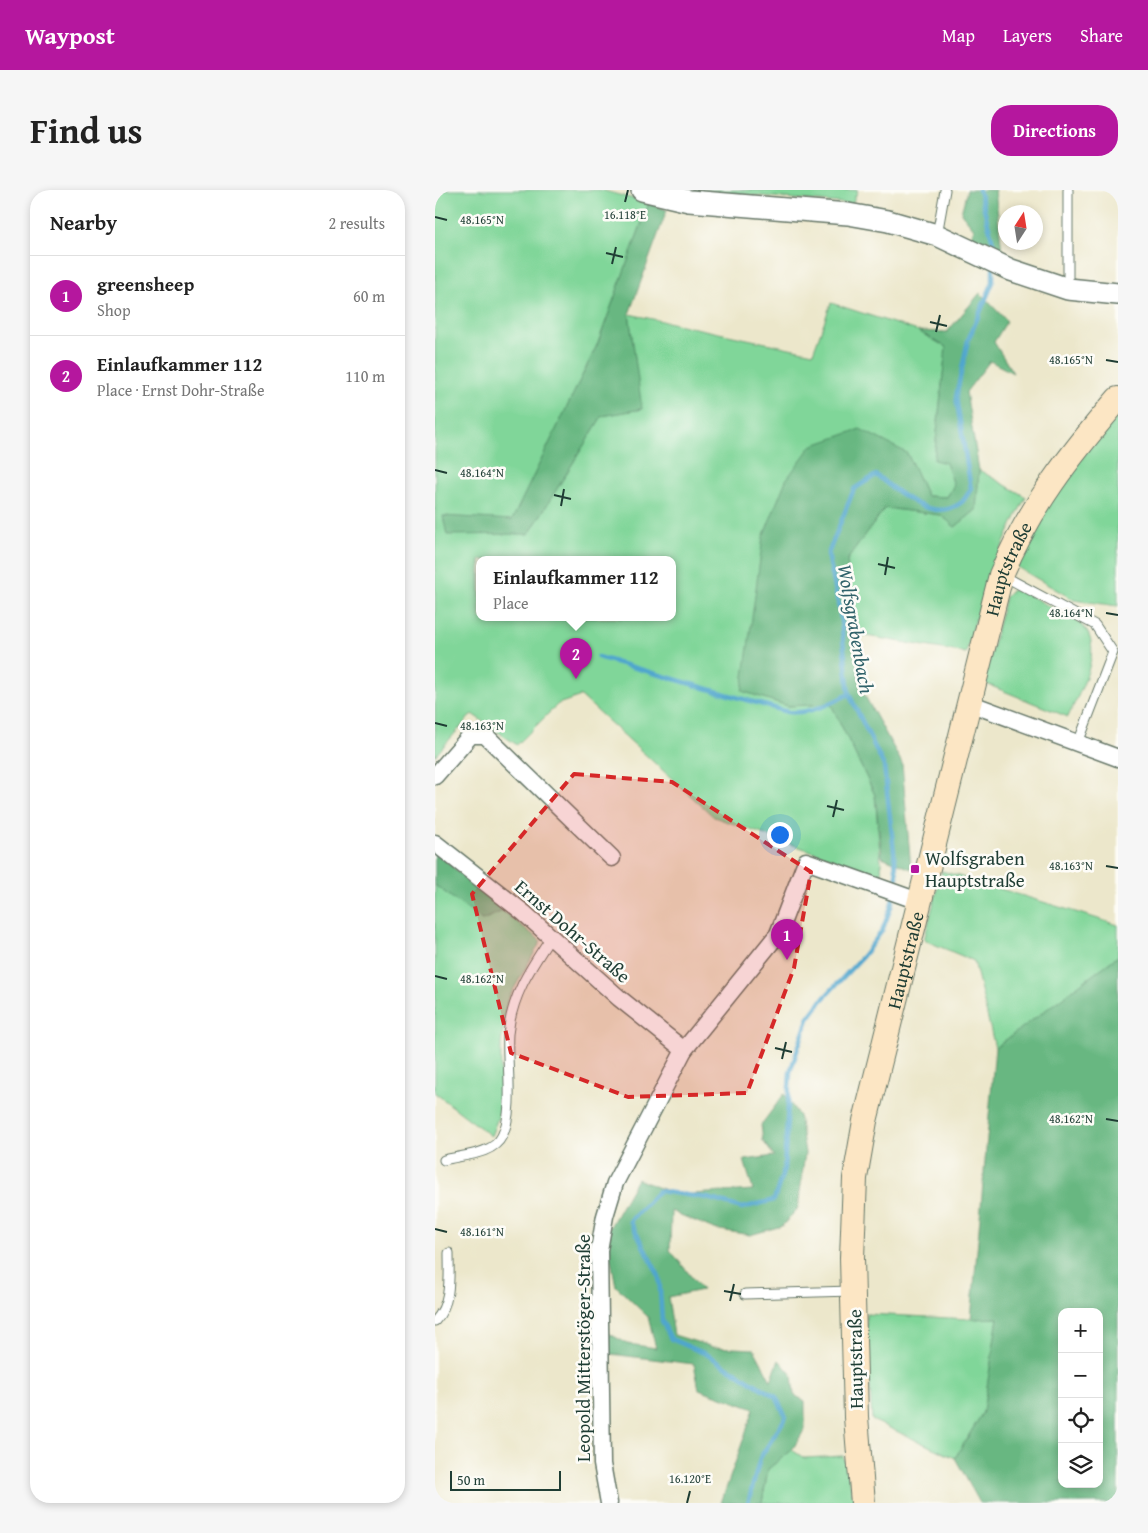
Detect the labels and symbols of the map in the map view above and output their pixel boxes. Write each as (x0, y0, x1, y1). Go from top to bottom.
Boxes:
north arrow (998, 205, 1043, 250)
text: 16.118°E (604, 206, 646, 223)
text: 48.165°N (460, 211, 504, 228)
text: 48.165°N (1049, 351, 1093, 368)
text: 48.164°N (460, 464, 504, 481)
street label: Hauptstraße (977, 516, 1039, 619)
water label: Wolfsgrabenbach (831, 562, 882, 696)
text: 48.164°N (1049, 604, 1093, 621)
pin: 2 (560, 638, 592, 679)
text: 48.163°N (460, 717, 504, 734)
your location (767, 822, 793, 848)
place label: Wolfsgraben Hauptstraße (925, 844, 1025, 894)
text: 48.163°N (1049, 857, 1093, 874)
marker: Wolfsgraben Hauptstraße (909, 863, 921, 875)
street label: Ernst Dohr-Straße (509, 873, 637, 989)
street label: Hauptstraße (879, 908, 931, 1012)
pin: 1 (771, 919, 803, 960)
text: 48.162°N (460, 970, 504, 987)
text: 48.162°N (1049, 1110, 1093, 1127)
text: 48.161°N (460, 1223, 504, 1240)
street label: Leopold Mitterstöger-Straße (569, 1234, 597, 1462)
street label: Hauptstraße (840, 1309, 870, 1409)
scale bar (450, 1468, 561, 1491)
text: 16.120°E (669, 1470, 711, 1487)

